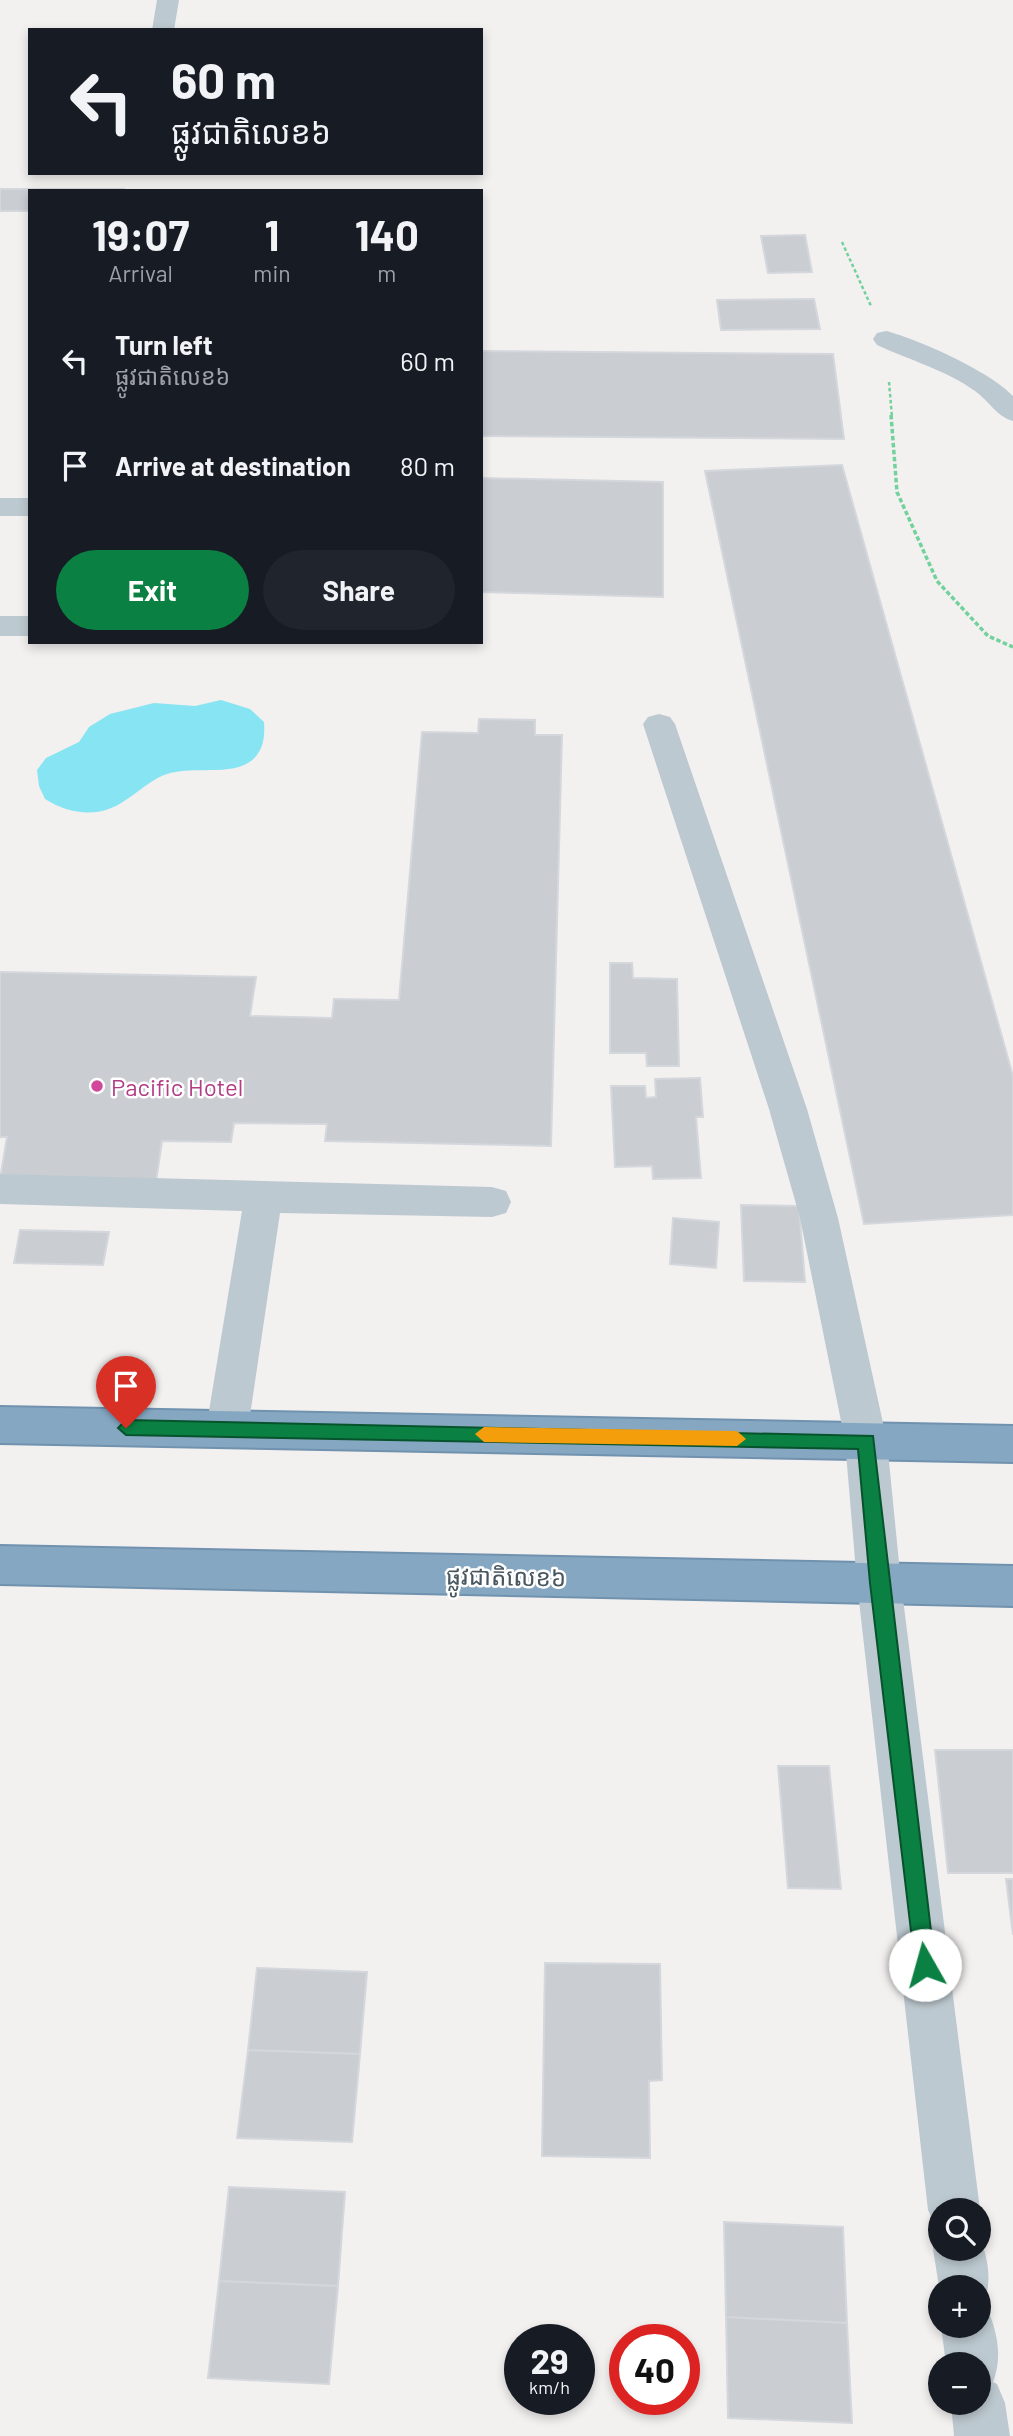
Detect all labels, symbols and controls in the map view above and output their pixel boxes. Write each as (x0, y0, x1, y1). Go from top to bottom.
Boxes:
text: 60 m (171, 50, 276, 109)
icon: left (56, 56, 147, 147)
text: ផ្លូវជាតិលេខ៦ (171, 112, 331, 150)
text: 19:07 (92, 209, 189, 259)
text: 1 (265, 209, 279, 259)
text: 140 (355, 209, 419, 259)
text: Arrival (109, 259, 173, 287)
text: min (253, 259, 291, 287)
text: m (377, 259, 396, 287)
text: Turn left (115, 329, 213, 360)
icon: left (56, 342, 94, 380)
text: 60 m (400, 345, 455, 376)
text: ផ្លូវជាតិលេខ៦ (115, 362, 230, 390)
icon: arrive (56, 447, 94, 485)
text: Arrive at destination (115, 450, 351, 481)
text: 80 m (400, 450, 455, 481)
button: Exit (56, 550, 249, 630)
button: Share (263, 550, 455, 630)
place label: Pacific Hotel (111, 1072, 243, 1101)
marker: Pacific Hotel (89, 1078, 105, 1094)
pin (96, 1356, 156, 1428)
icon: arrive (107, 1367, 145, 1405)
street label: ផ្លូវជាតិលេខ៦ (446, 1560, 566, 1601)
position arrow (888, 1928, 962, 2002)
map controls (928, 2198, 991, 2415)
button: search (928, 2198, 991, 2261)
button: + (928, 2275, 991, 2338)
speed limit sign: 40 (609, 2324, 700, 2415)
text: 29 (530, 2339, 569, 2381)
button: − (928, 2352, 991, 2415)
text: km/h (529, 2376, 570, 2398)

